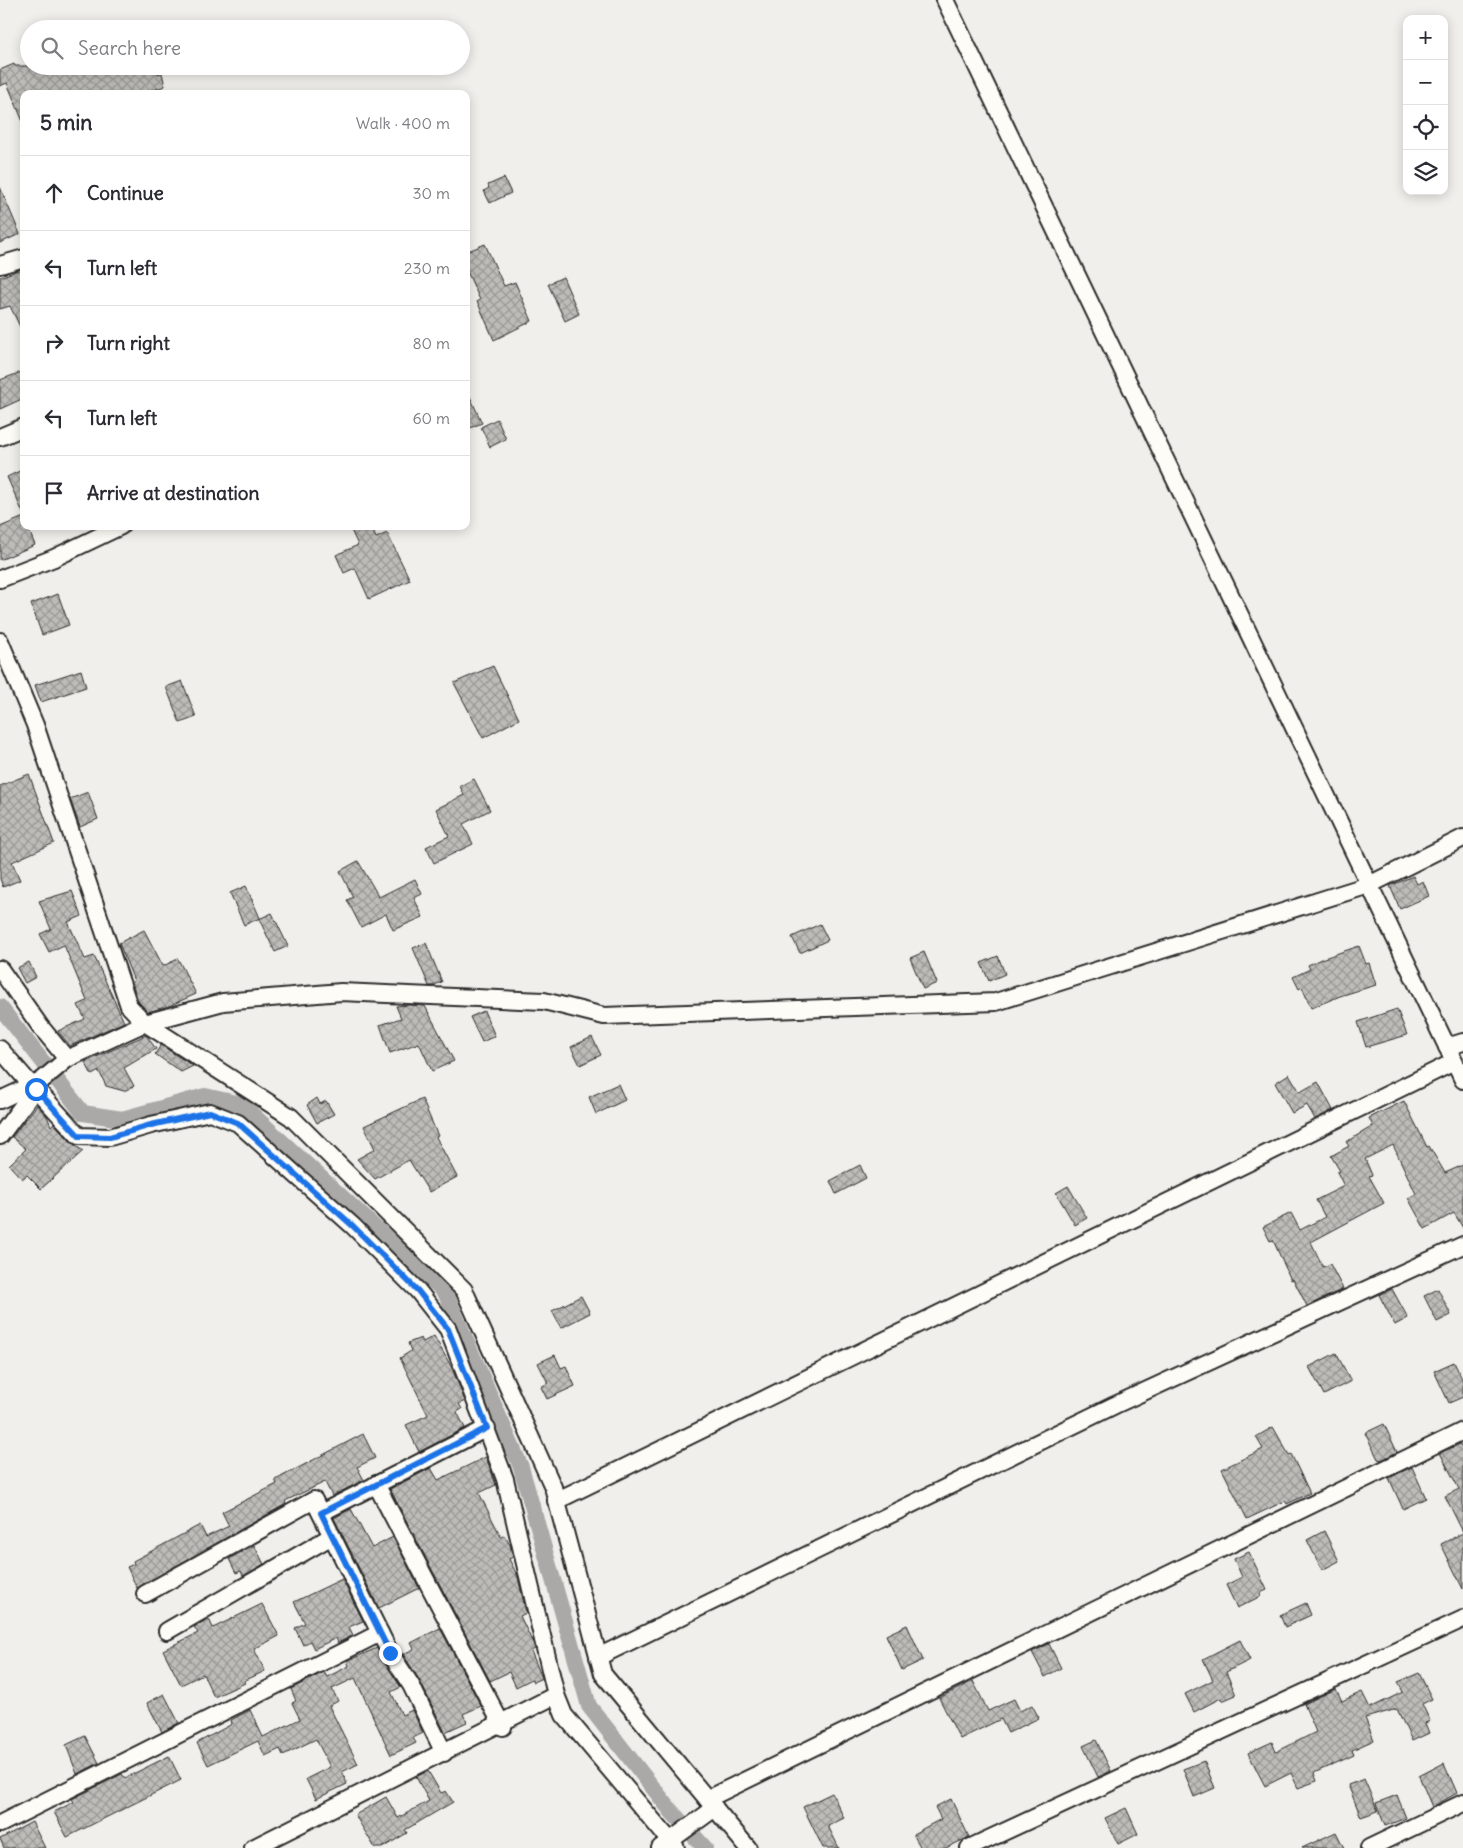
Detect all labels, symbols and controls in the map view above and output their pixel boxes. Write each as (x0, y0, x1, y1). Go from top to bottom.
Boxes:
map controls (1403, 15, 1448, 195)
button: + (1403, 15, 1448, 60)
search box (20, 20, 470, 75)
icon: search (38, 34, 66, 62)
text: Search here (78, 36, 181, 60)
button: − (1403, 60, 1448, 105)
button: locate (1403, 105, 1448, 150)
text: 5 min (40, 109, 92, 136)
text: Walk · 400 m (356, 113, 450, 133)
button: layers (1403, 150, 1448, 195)
icon: ahead (40, 179, 68, 207)
text: Continue (87, 181, 164, 205)
text: 30 m (413, 183, 450, 203)
icon: left (40, 254, 68, 282)
text: Turn left (87, 256, 157, 280)
text: 230 m (404, 258, 450, 278)
icon: right (40, 329, 68, 357)
text: Turn right (87, 331, 170, 355)
text: 80 m (412, 333, 450, 353)
icon: left (40, 404, 68, 432)
text: Turn left (87, 406, 157, 430)
text: 60 m (412, 408, 450, 428)
icon: arrive (40, 479, 68, 507)
text: Arrive at destination (87, 481, 260, 505)
route start (25, 1078, 48, 1101)
route end (379, 1642, 402, 1665)

